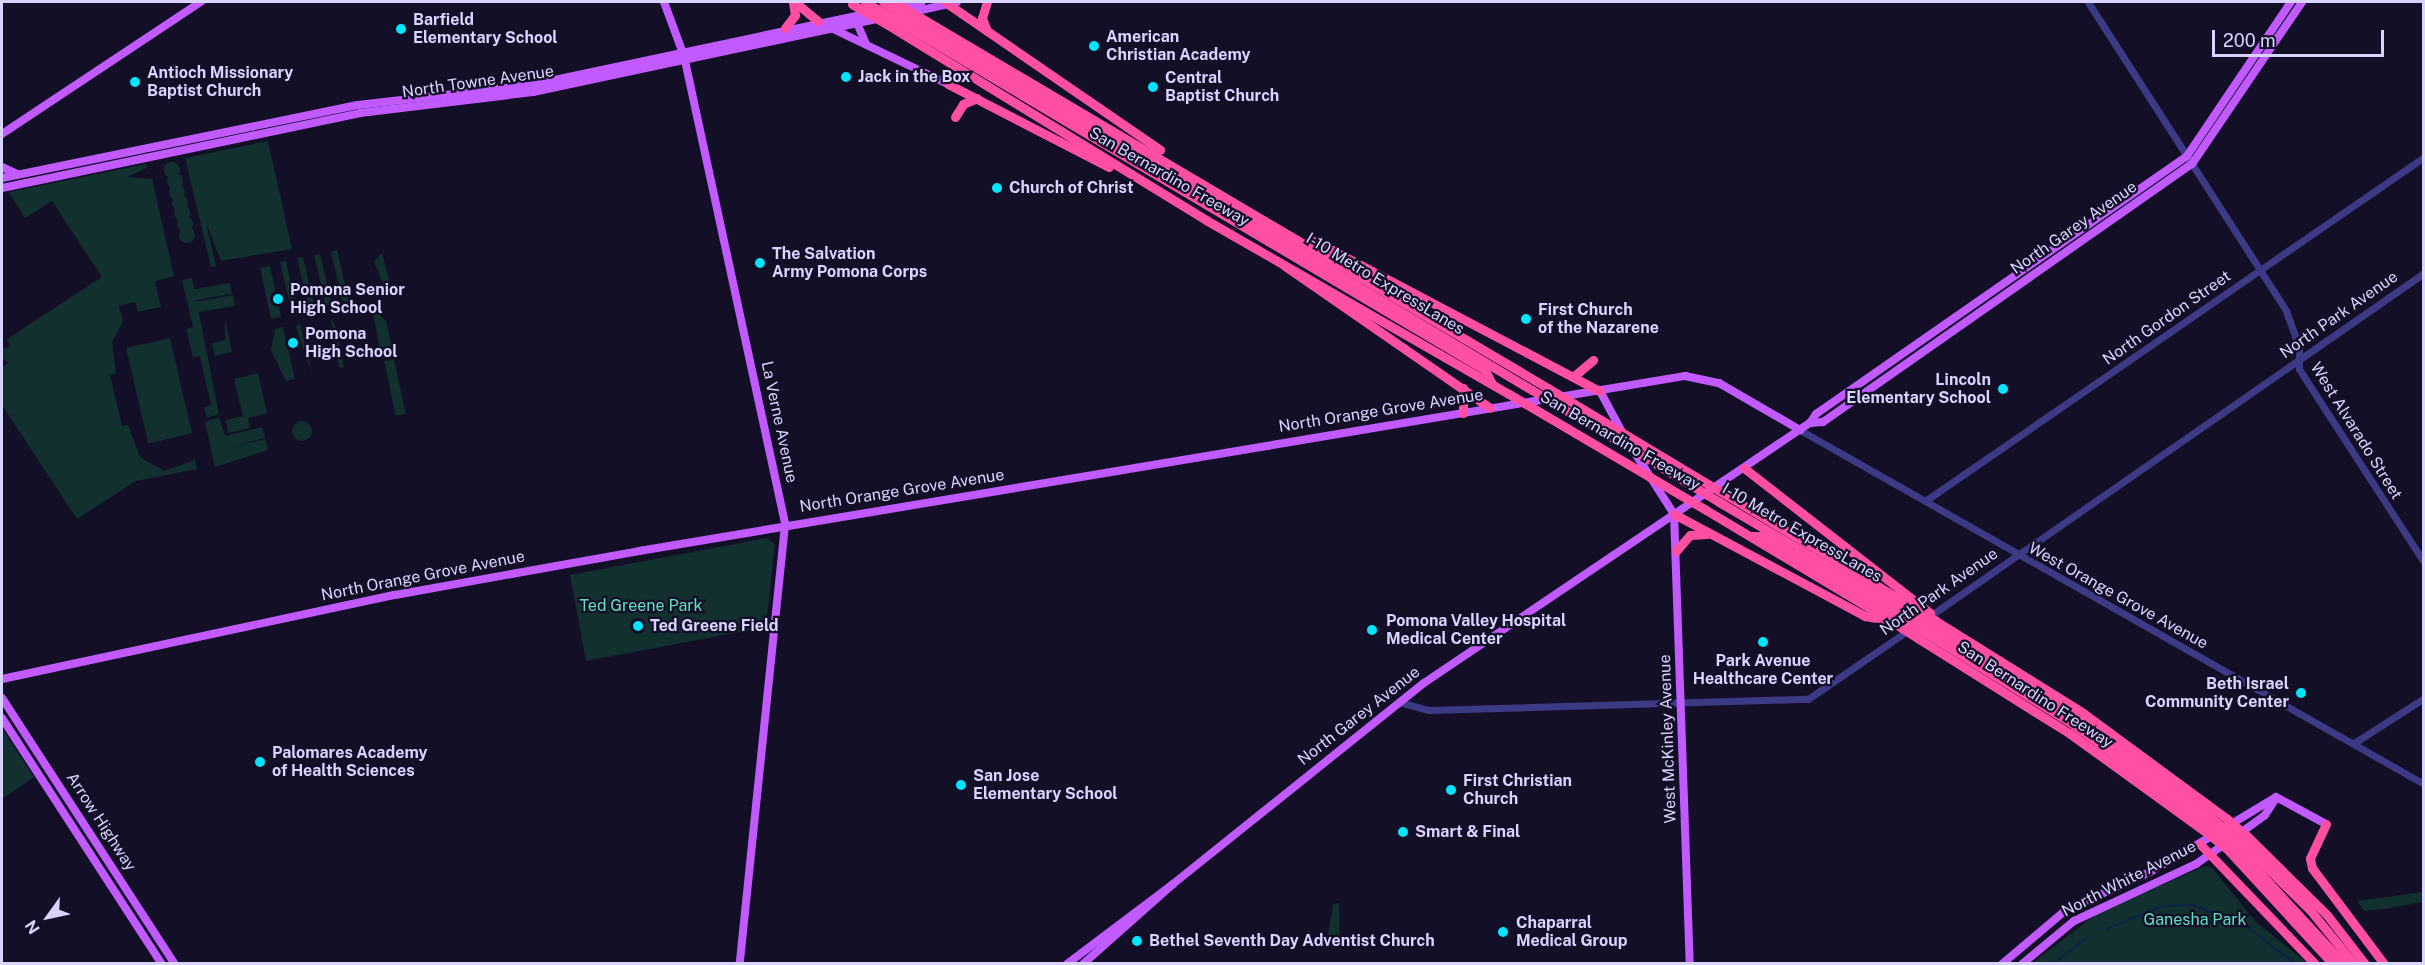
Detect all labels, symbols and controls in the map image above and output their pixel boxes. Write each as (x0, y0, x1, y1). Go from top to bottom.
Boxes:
place label: Barfield Elementary School (413, 10, 558, 48)
scale bar (2215, 18, 2388, 56)
marker: Barfield Elementary School (394, 22, 408, 36)
place label: American Christian Academy (1106, 27, 1250, 65)
text: 200 m (2223, 30, 2276, 51)
marker: American Christian Academy (1087, 39, 1101, 53)
street label: North Towne Avenue (401, 62, 555, 102)
place label: Antioch Missionary Baptist Church (147, 63, 293, 101)
place label: Jack in the Box (858, 67, 971, 87)
place label: Central Baptist Church (1165, 68, 1279, 106)
marker: Jack in the Box (839, 70, 853, 84)
marker: Antioch Missionary Baptist Church (128, 75, 142, 89)
marker: Central Baptist Church (1146, 80, 1160, 94)
street label: San Bernardino Freeway (1085, 123, 1253, 231)
street label: North Garey Avenue (2007, 177, 2141, 279)
place label: Church of Christ (1009, 178, 1134, 198)
marker: Church of Christ (990, 181, 1004, 195)
street label: I-10 Metro ExpressLanes (1302, 229, 1468, 339)
place label: The Salvation Army Pomona Corps (772, 244, 927, 282)
marker: The Salvation Army Pomona Corps (753, 256, 767, 270)
street label: North Gordon Street (2099, 267, 2235, 369)
street label: North Park Avenue (2276, 267, 2402, 363)
place label: Pomona Senior High School (290, 280, 405, 318)
marker: Pomona Senior High School (271, 292, 285, 306)
place label: First Church of the Nazarene (1538, 300, 1659, 338)
marker: First Church of the Nazarene (1519, 312, 1533, 326)
place label: Pomona High School (305, 324, 398, 362)
marker: Pomona High School (286, 336, 300, 350)
street label: La Verne Avenue (757, 359, 801, 485)
street label: West Alvarado Street (2306, 359, 2406, 503)
place label: Lincoln Elementary School (1846, 370, 1991, 408)
marker: Lincoln Elementary School (1996, 382, 2010, 396)
street label: North Orange Grove Avenue (1277, 385, 1485, 437)
street label: San Bernardino Freeway (1536, 387, 1704, 495)
street label: North Orange Grove Avenue (798, 465, 1006, 517)
street label: I-10 Metro ExpressLanes (1719, 479, 1885, 587)
street label: West Orange Grove Avenue (2025, 539, 2211, 653)
street label: North Park Avenue (1876, 544, 2002, 640)
street label: North Orange Grove Avenue (319, 547, 527, 605)
park label: Ted Greene Park (579, 596, 703, 616)
place label: Pomona Valley Hospital Medical Center (1386, 611, 1567, 649)
place label: Ted Greene Field (650, 616, 779, 636)
marker: Ted Greene Field (631, 619, 645, 633)
marker: Pomona Valley Hospital Medical Center (1363, 621, 1381, 639)
marker: Park Avenue Healthcare Center (1756, 635, 1770, 649)
street label: San Bernardino Freeway (1954, 637, 2116, 753)
place label: Park Avenue Healthcare Center (1693, 651, 1833, 689)
street label: West McKinley Avenue (1655, 654, 1681, 824)
street label: North Garey Avenue (1294, 662, 1424, 770)
place label: Beth Israel Community Center (2145, 674, 2289, 712)
marker: Beth Israel Community Center (2294, 686, 2308, 700)
place label: Palomares Academy of Health Sciences (272, 743, 428, 781)
marker: Palomares Academy of Health Sciences (253, 755, 267, 769)
place label: San Jose Elementary School (973, 766, 1118, 804)
street label: Arrow Highway (62, 769, 140, 875)
place label: First Christian Church (1463, 771, 1572, 809)
marker: San Jose Elementary School (954, 778, 968, 792)
marker: First Christian Church (1444, 783, 1458, 797)
place label: Smart & Final (1415, 822, 1520, 842)
marker: Smart & Final (1396, 825, 1410, 839)
street label: North White Avenue (2058, 837, 2200, 921)
north arrow (18, 887, 78, 947)
park label: Ganesha Park (2144, 910, 2246, 930)
place label: Chaparral Medical Group (1516, 913, 1628, 951)
text: N (21, 917, 44, 938)
marker: Chaparral Medical Group (1494, 923, 1512, 941)
place label: Bethel Seventh Day Adventist Church (1149, 931, 1435, 951)
marker: Bethel Seventh Day Adventist Church (1130, 934, 1144, 948)

